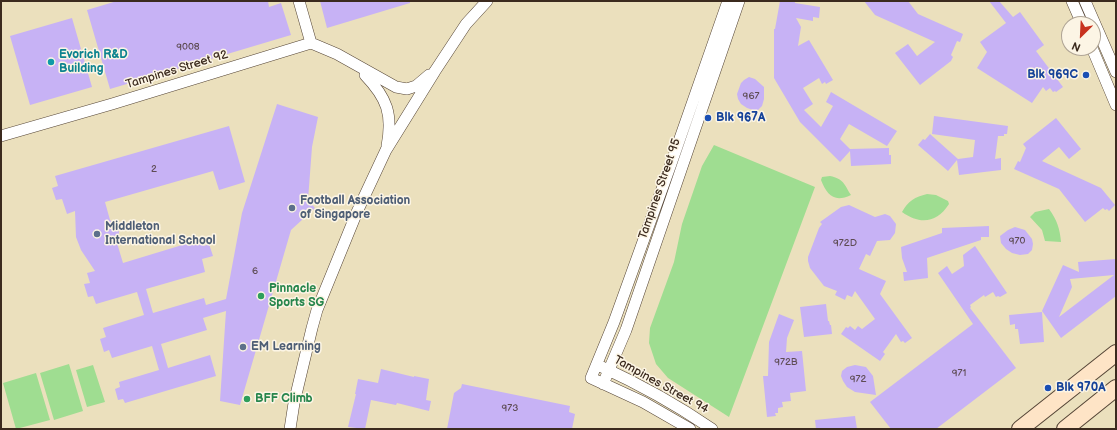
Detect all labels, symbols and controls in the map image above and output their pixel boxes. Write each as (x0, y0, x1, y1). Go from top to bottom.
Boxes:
north arrow (1061, 16, 1101, 56)
text: N (1070, 39, 1083, 54)
house number: 9008 (176, 41, 200, 53)
place label: Evorich R&D Building (59, 48, 128, 76)
street label: Tampines Street 92 (124, 48, 230, 92)
marker: Evorich R&D Building (46, 57, 56, 67)
place label: Blk 969C (1027, 68, 1078, 82)
marker: Blk 969C (1081, 70, 1091, 80)
house number: 967 (743, 90, 759, 102)
place label: Blk 967A (716, 111, 765, 125)
marker: Blk 967A (703, 113, 713, 123)
street label: Tampines Street 95 (636, 137, 684, 241)
house number: 2 (151, 163, 157, 175)
place label: Football Association of Singapore (300, 194, 410, 222)
marker: Football Association of Singapore (287, 203, 297, 213)
place label: Middleton International School (105, 220, 216, 248)
marker: Middleton International School (92, 229, 102, 239)
house number: 970 (1009, 235, 1025, 247)
house number: 972D (833, 237, 857, 249)
house number: 6 (252, 265, 258, 277)
place label: Pinnacle Sports SG (269, 282, 324, 310)
marker: Pinnacle Sports SG (256, 291, 266, 301)
place label: EM Learning (251, 340, 321, 354)
marker: EM Learning (238, 342, 248, 352)
street label: Tampines Street 94 (611, 353, 711, 417)
house number: 972B (774, 356, 798, 368)
house number: 971 (952, 367, 966, 379)
house number: 972 (850, 373, 866, 385)
place label: Blk 970A (1056, 381, 1105, 395)
marker: Blk 970A (1043, 383, 1053, 393)
place label: BFF Climb (255, 392, 313, 406)
marker: BFF Climb (242, 394, 252, 404)
house number: 973 (502, 402, 518, 414)

